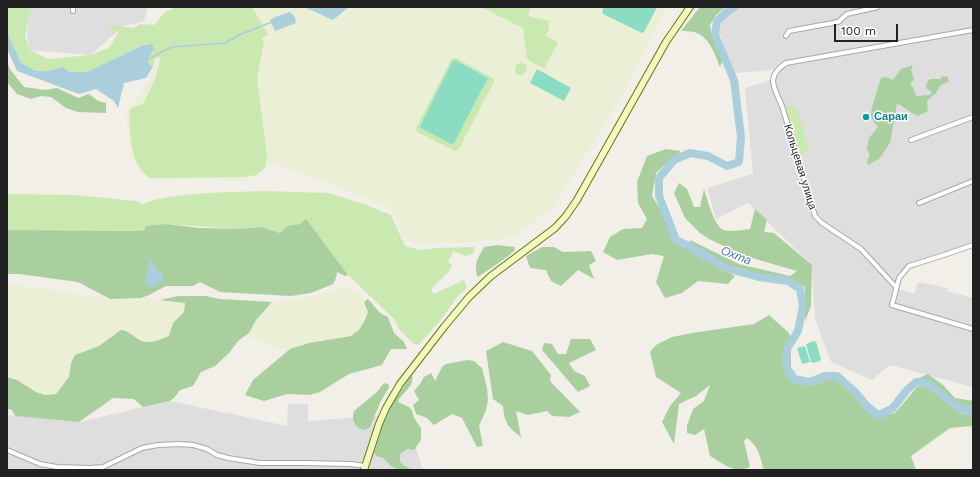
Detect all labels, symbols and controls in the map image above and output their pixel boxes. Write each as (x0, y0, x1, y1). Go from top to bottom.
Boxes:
scale bar (836, 16, 900, 42)
text: 100 m (841, 24, 876, 38)
place label: Сараи (874, 110, 908, 124)
marker: Сараи (861, 112, 871, 122)
street label: Кольцевая улица (781, 123, 819, 211)
water label: Охта (719, 244, 753, 268)

